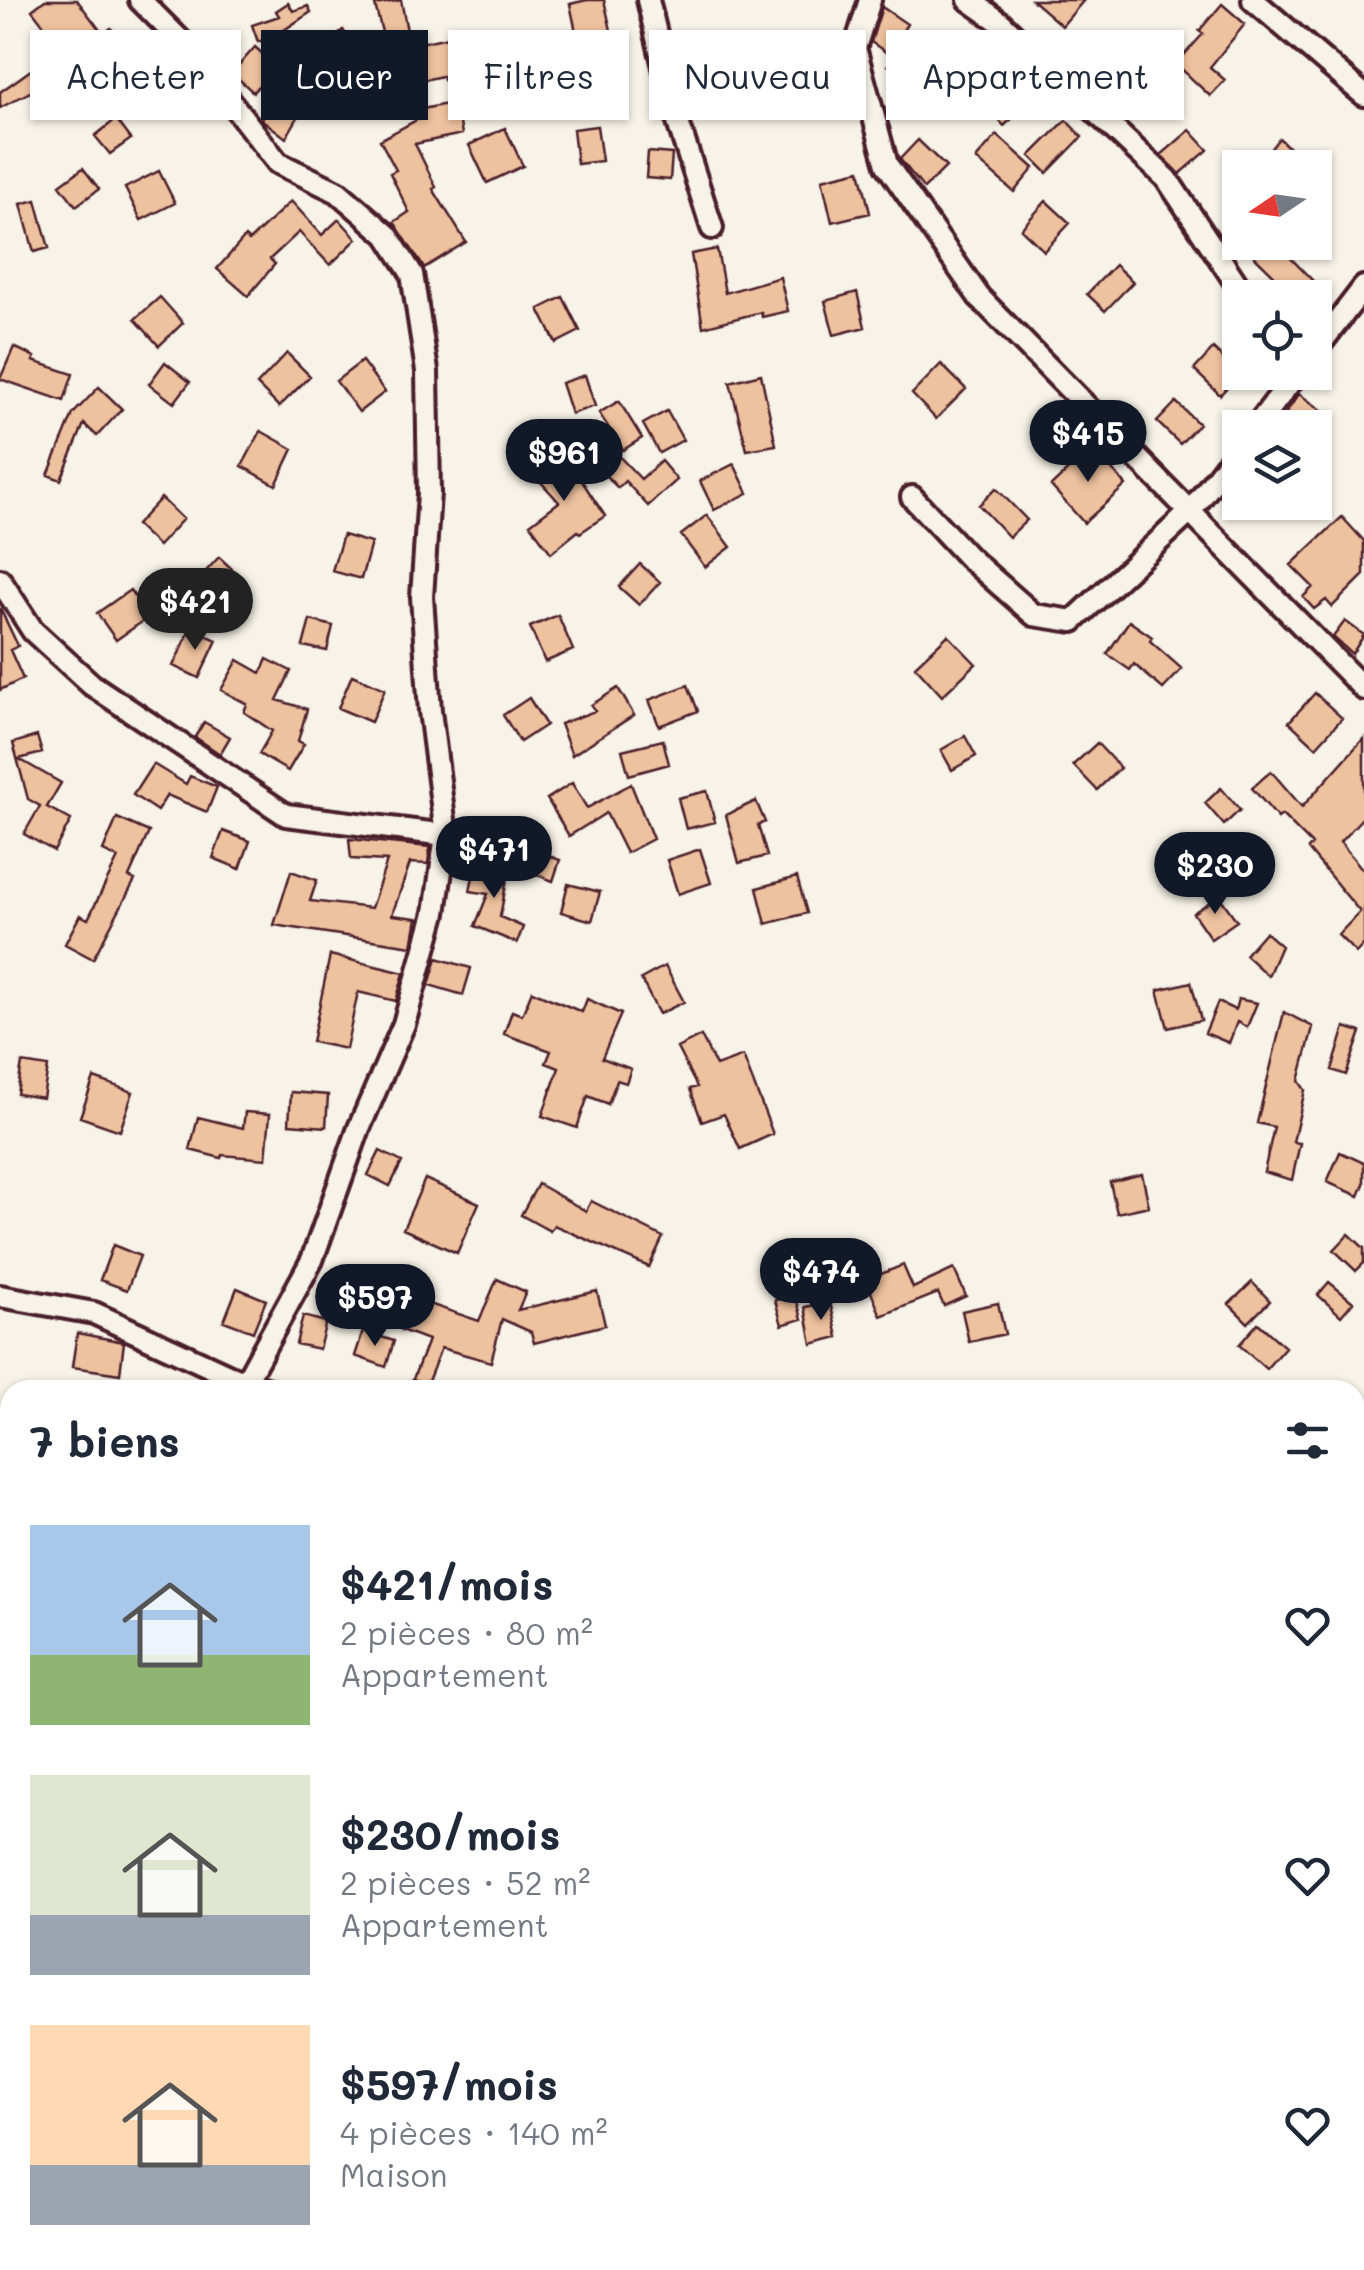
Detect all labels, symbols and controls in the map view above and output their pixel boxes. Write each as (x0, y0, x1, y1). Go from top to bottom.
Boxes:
chip: Acheter (30, 30, 241, 120)
chip: Louer (261, 30, 428, 120)
chip: Filtres (448, 30, 629, 120)
chip: Nouveau (649, 30, 866, 120)
chip: Appartement (886, 30, 1184, 120)
north arrow (1222, 150, 1332, 260)
map controls (1222, 150, 1332, 520)
button: locate (1222, 280, 1332, 390)
pin: $415 (1029, 400, 1147, 485)
button: layers (1222, 410, 1332, 520)
text: $415 (1052, 411, 1124, 453)
pin: $961 (505, 419, 623, 504)
text: $961 (528, 430, 600, 472)
pin: $421 (136, 568, 254, 653)
text: $421 (159, 579, 231, 621)
pin: $471 (435, 816, 553, 901)
text: $471 (458, 827, 530, 869)
pin: $230 (1156, 832, 1274, 917)
text: $230 (1176, 843, 1254, 885)
pin: $474 (762, 1238, 880, 1323)
text: $474 (782, 1249, 860, 1291)
pin: $597 (316, 1264, 434, 1349)
text: $597 (337, 1275, 413, 1317)
text: 7 biens (30, 1413, 180, 1468)
icon: filters (1280, 1413, 1335, 1468)
text: $421/mois (340, 1556, 553, 1611)
icon: home (110, 1565, 230, 1685)
icon: heart (1280, 1598, 1335, 1653)
text: 2 pièces · 80 m² (340, 1611, 593, 1653)
text: Appartement (340, 1653, 549, 1695)
text: $230/mois (340, 1806, 560, 1861)
icon: home (110, 1815, 230, 1935)
icon: heart (1280, 1848, 1335, 1903)
text: 2 pièces · 52 m² (340, 1861, 590, 1903)
text: Appartement (340, 1903, 549, 1945)
text: $597/mois (340, 2056, 558, 2111)
icon: home (110, 2065, 230, 2185)
icon: heart (1280, 2098, 1335, 2153)
text: 4 pièces · 140 m² (340, 2111, 608, 2153)
text: Maison (340, 2153, 448, 2195)

